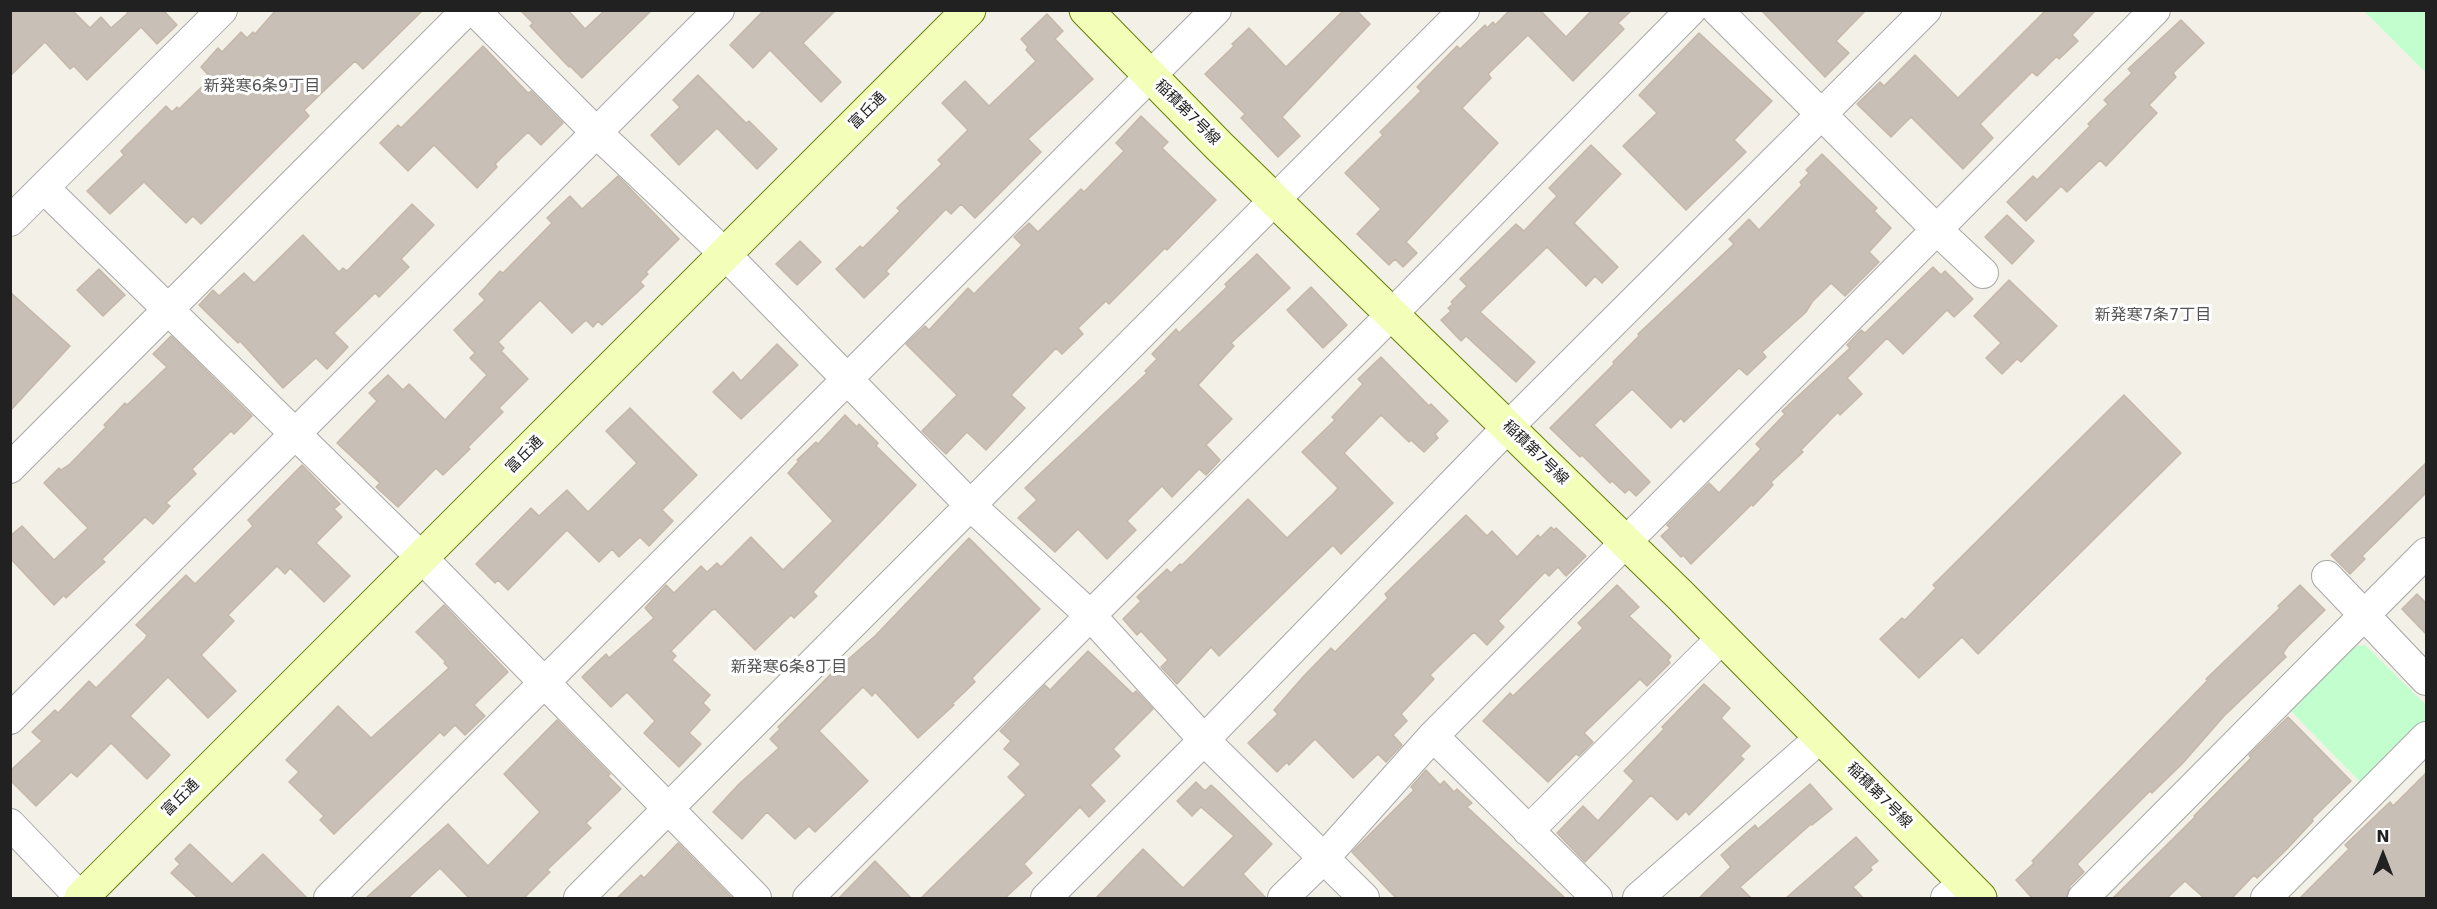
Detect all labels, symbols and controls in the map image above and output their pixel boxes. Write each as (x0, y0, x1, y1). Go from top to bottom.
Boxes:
district label: 新発寒6条9丁目 (204, 77, 320, 97)
street label: 稲積第7号線 (1151, 77, 1223, 149)
street label: 富丘通 (846, 89, 890, 133)
district label: 新発寒7条7丁目 (2095, 306, 2211, 326)
street label: 稲積第7号線 (1498, 417, 1572, 489)
street label: 富丘通 (503, 433, 547, 477)
district label: 新発寒6条8丁目 (731, 658, 847, 678)
street label: 稲積第7号線 (1843, 760, 1915, 832)
street label: 富丘通 (159, 776, 203, 820)
north arrow (2353, 825, 2413, 885)
text: N (2376, 827, 2390, 846)

